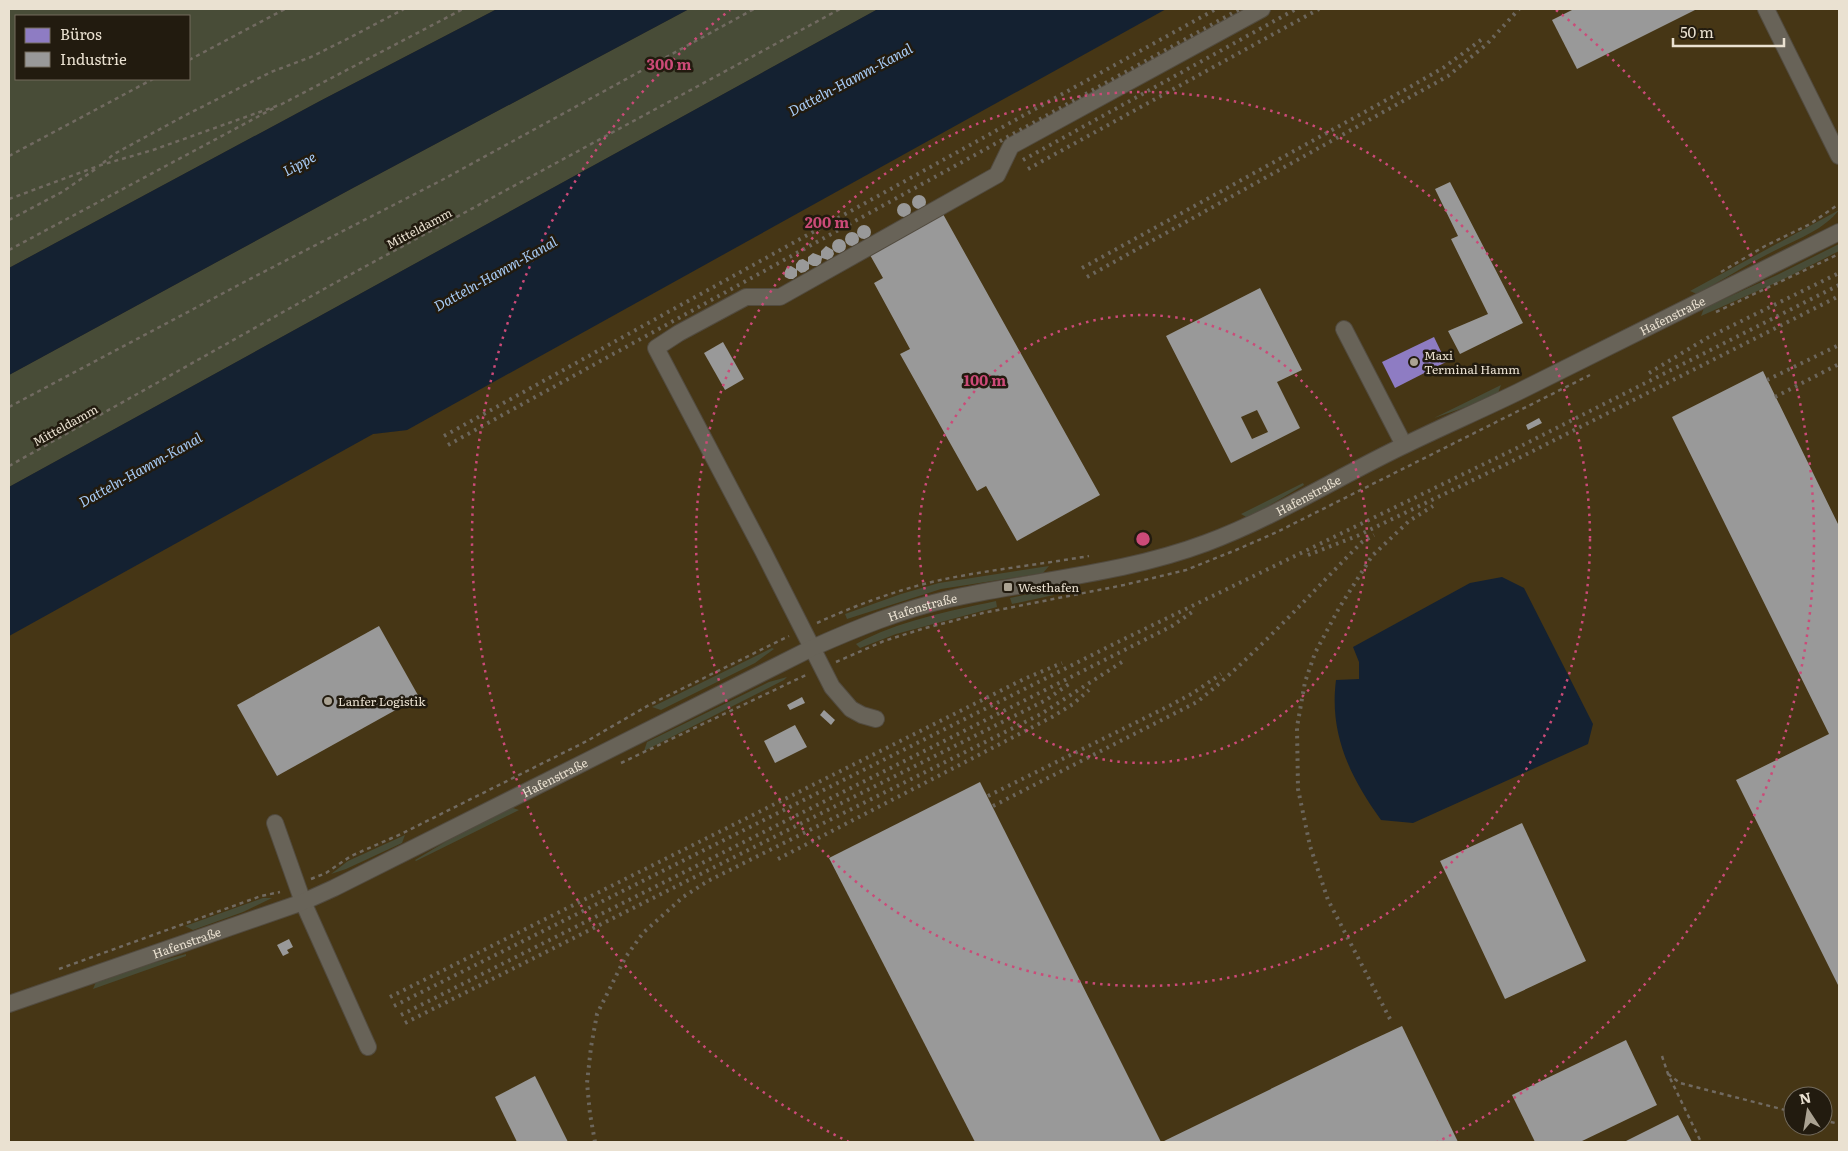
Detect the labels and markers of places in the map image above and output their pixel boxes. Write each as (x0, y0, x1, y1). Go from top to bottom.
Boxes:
place label: Maxi Terminal Hamm (1424, 346, 1520, 378)
marker: Maxi Terminal Hamm (1408, 356, 1420, 368)
centre of rings (1134, 530, 1152, 548)
place label: Westhafen (1018, 578, 1079, 596)
marker: Westhafen (1002, 581, 1014, 593)
place label: Lanfer Logistik (338, 692, 426, 710)
marker: Lanfer Logistik (322, 695, 334, 707)

